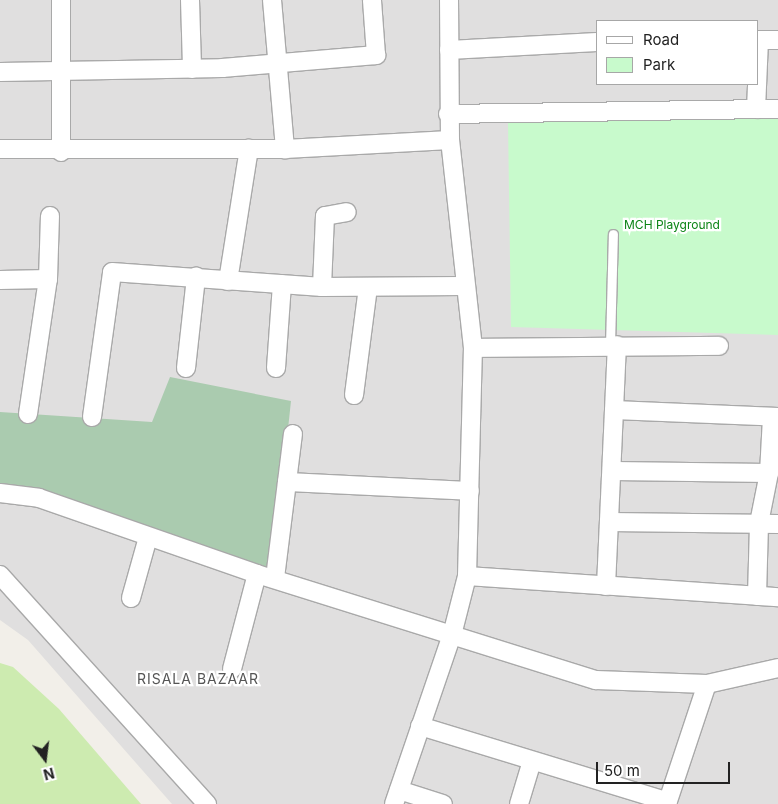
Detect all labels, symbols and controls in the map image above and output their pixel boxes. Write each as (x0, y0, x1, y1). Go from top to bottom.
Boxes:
legend (596, 20, 758, 85)
text: Road (643, 30, 679, 49)
text: Park (643, 55, 675, 74)
park label: MCH Playground (624, 218, 720, 232)
district label: RISALA BAZAAR (135, 671, 261, 687)
north arrow (20, 734, 70, 784)
scale bar (598, 752, 732, 784)
text: 50 m (604, 761, 640, 780)
text: N (42, 764, 56, 784)

